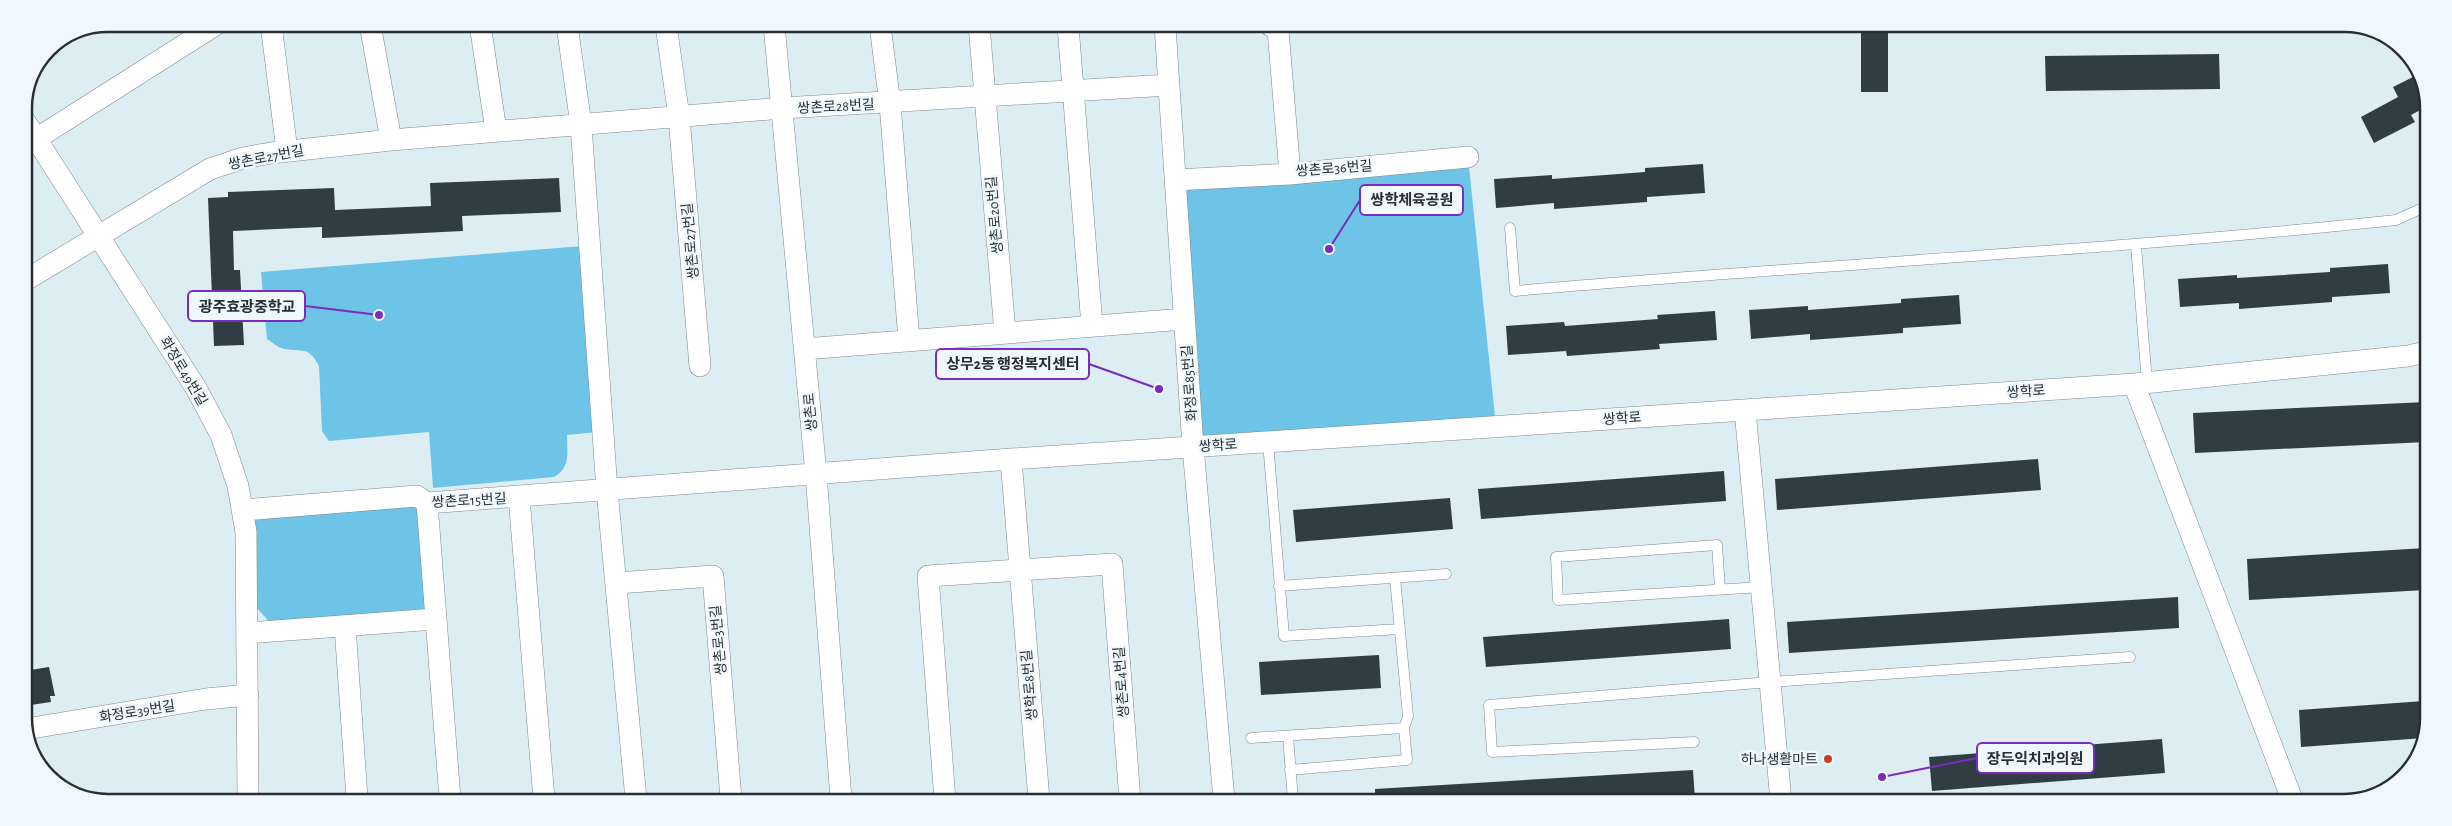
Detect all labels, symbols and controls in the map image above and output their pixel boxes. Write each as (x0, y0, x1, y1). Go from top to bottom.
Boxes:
street label: 쌍촌로28번길 (797, 97, 875, 116)
street label: 쌍촌로27번길 (227, 143, 305, 172)
street label: 쌍촌로36번길 (1295, 158, 1373, 179)
street label: 쌍촌로20번길 (984, 175, 1005, 255)
callout: 쌍학체육공원 (1360, 185, 1463, 215)
text: 쌍학체육공원 (1371, 191, 1453, 208)
street label: 쌍촌로27번길 (680, 202, 701, 280)
callout: 광주효광중학교 (188, 291, 305, 321)
text: 광주효광중학교 (199, 298, 295, 315)
street label: 화정로49번길 (157, 334, 210, 408)
street label: 화정로85번길 (1179, 344, 1200, 422)
callout: 상무2동 행정복지센터 (936, 349, 1089, 379)
text: 상무2동 행정복지센터 (946, 356, 1080, 372)
street label: 쌍학로 (2006, 382, 2046, 400)
street label: 쌍촌로 (801, 392, 820, 432)
street label: 쌍학로 (1602, 409, 1642, 427)
street label: 쌍학로 (1198, 436, 1238, 454)
street label: 쌍촌로15번길 (431, 491, 507, 510)
street label: 쌍촌로3번길 (708, 604, 729, 676)
street label: 쌍촌로4번길 (1112, 646, 1131, 718)
street label: 쌍학로8번길 (1018, 649, 1040, 721)
street label: 화정로39번길 (98, 698, 176, 725)
callout: 장두익치과의원 (1977, 743, 2094, 773)
text: 장두익치과의원 (1987, 751, 2083, 767)
place label: 하나생활마트 (1741, 752, 1818, 767)
marker: 하나생활마트 (1822, 753, 1834, 765)

